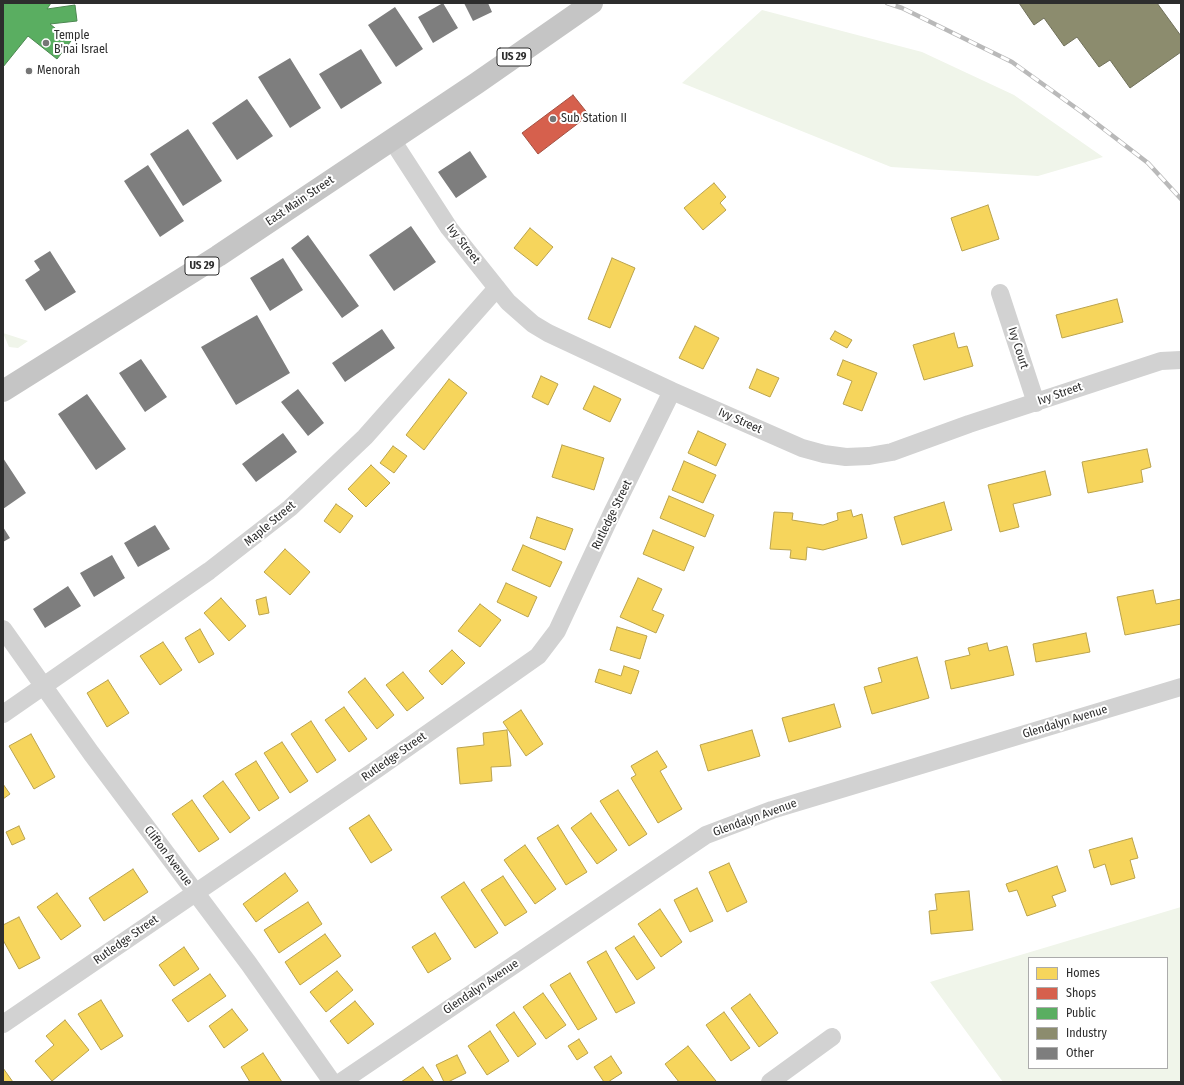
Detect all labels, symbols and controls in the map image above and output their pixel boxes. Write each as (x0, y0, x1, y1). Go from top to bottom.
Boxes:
place label: Temple B'nai Israel (54, 29, 108, 57)
marker: Temple B'nai Israel (41, 38, 51, 48)
road number: US 29 (497, 48, 531, 66)
place label: Menorah (37, 64, 80, 78)
marker: Menorah (24, 66, 34, 76)
place label: Sub Station II (561, 112, 627, 126)
marker: Sub Station II (548, 114, 558, 124)
street label: East Main Street (263, 173, 337, 229)
street label: Ivy Street (443, 221, 483, 267)
road number: US 29 (185, 257, 219, 275)
street label: Ivy Court (1004, 325, 1032, 371)
street label: Ivy Street (1036, 380, 1084, 408)
street label: Ivy Street (716, 405, 764, 437)
street label: Rutledge Street (589, 478, 635, 552)
street label: Maple Street (242, 499, 298, 549)
street label: Glendalyn Avenue (1021, 702, 1109, 742)
street label: Rutledge Street (359, 729, 429, 785)
street label: Glendalyn Avenue (711, 796, 799, 840)
street label: Clifton Avenue (141, 823, 195, 889)
street label: Rutledge Street (91, 912, 161, 968)
street label: Glendalyn Avenue (440, 956, 522, 1018)
legend (1028, 957, 1168, 1069)
text: Homes (1066, 966, 1100, 980)
text: Shops (1066, 986, 1096, 1000)
text: Public (1066, 1006, 1096, 1020)
text: Industry (1066, 1026, 1107, 1040)
text: Other (1066, 1046, 1094, 1060)

